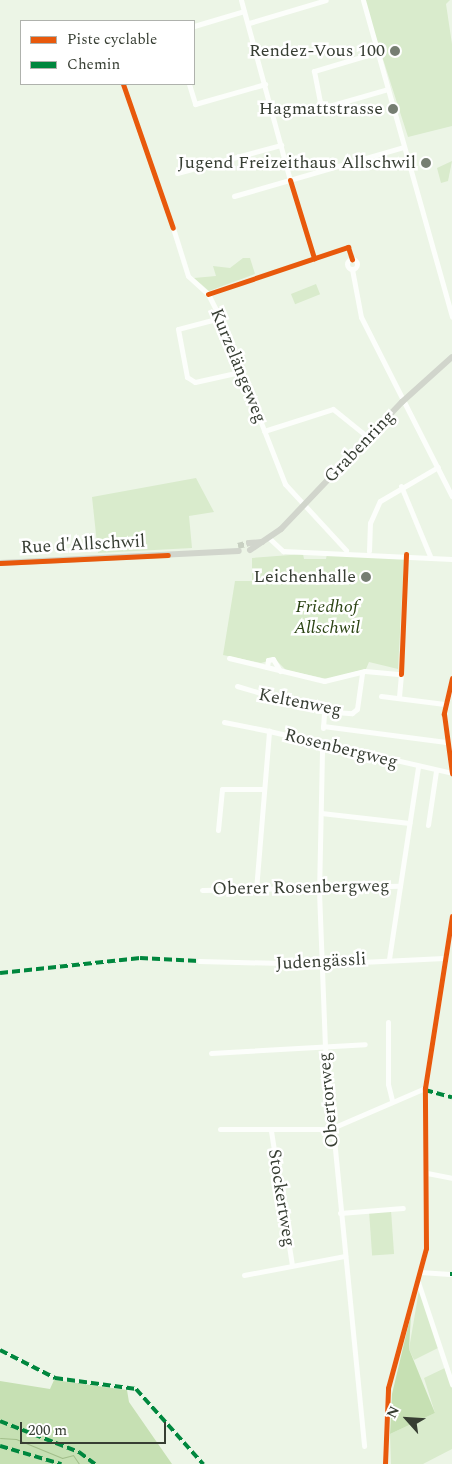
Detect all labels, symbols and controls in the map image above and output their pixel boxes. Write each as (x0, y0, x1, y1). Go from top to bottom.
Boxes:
legend (20, 20, 195, 85)
text: Piste cyclable (67, 28, 157, 51)
place label: Rendez-Vous 100 (249, 40, 385, 62)
marker: Rendez-Vous 100 (389, 45, 401, 57)
text: Chemin (67, 53, 120, 76)
place label: Hagmattstrasse (259, 98, 383, 120)
marker: Hagmattstrasse (387, 103, 399, 115)
place label: Jugend Freizeithaus Allschwil (178, 152, 416, 174)
marker: Jugend Freizeithaus Allschwil (420, 157, 432, 169)
street label: Kurzelängeweg (205, 305, 271, 427)
street label: Grabenring (320, 406, 400, 488)
street label: Rue d'Allschwil (20, 531, 146, 559)
place label: Leichenhalle (254, 566, 356, 588)
marker: Leichenhalle (360, 571, 372, 583)
park label: Friedhof Allschwil (294, 597, 360, 640)
street label: Keltenweg (257, 684, 343, 722)
street label: Rosenbergweg (282, 724, 400, 774)
street label: Oberer Rosenbergweg (212, 876, 390, 900)
street label: Judengässli (275, 949, 367, 975)
street label: Obertorweg (314, 1051, 344, 1149)
street label: Stockertweg (263, 1148, 299, 1248)
north arrow (382, 1394, 432, 1444)
text: N (381, 1402, 405, 1422)
scale bar (22, 1412, 169, 1444)
text: 200 m (28, 1419, 67, 1442)

